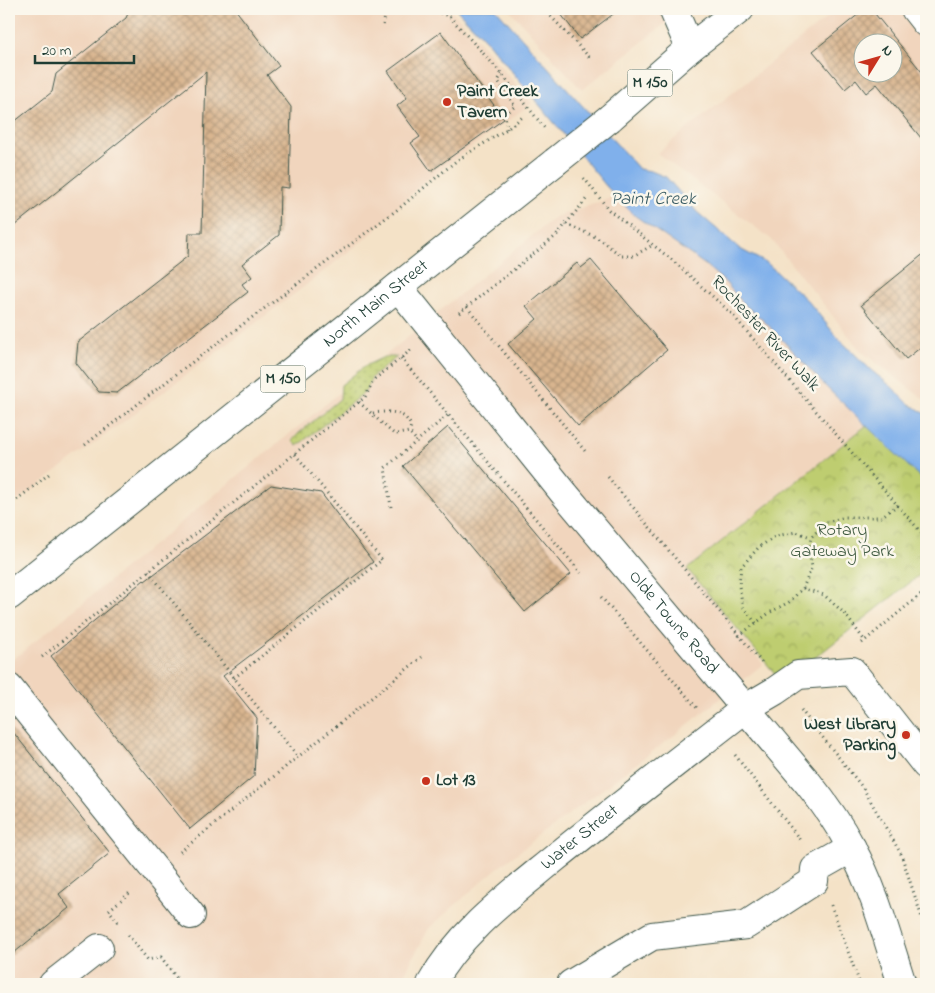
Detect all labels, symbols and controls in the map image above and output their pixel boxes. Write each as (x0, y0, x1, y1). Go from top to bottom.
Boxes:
scale bar (35, 32, 134, 64)
north arrow (852, 32, 902, 82)
text: 20 m (42, 40, 72, 62)
text: N (876, 41, 898, 61)
road number: M 150 (628, 70, 672, 96)
place label: Paint Creek Tavern (457, 79, 539, 126)
marker: Paint Creek Tavern (441, 96, 453, 108)
water label: Paint Creek (610, 186, 697, 213)
street label: North Main Street (318, 254, 435, 354)
street label: Rochester River Walk (704, 270, 826, 398)
road number: M 150 (260, 366, 306, 392)
park label: Rotary Gateway Park (790, 518, 894, 565)
street label: Olde Towne Road (622, 565, 725, 680)
place label: West Library Parking (804, 712, 896, 760)
marker: West Library Parking (900, 729, 912, 741)
place label: Lot 13 (436, 768, 476, 794)
marker: Lot 13 (420, 775, 432, 787)
street label: Water Street (536, 799, 625, 877)

